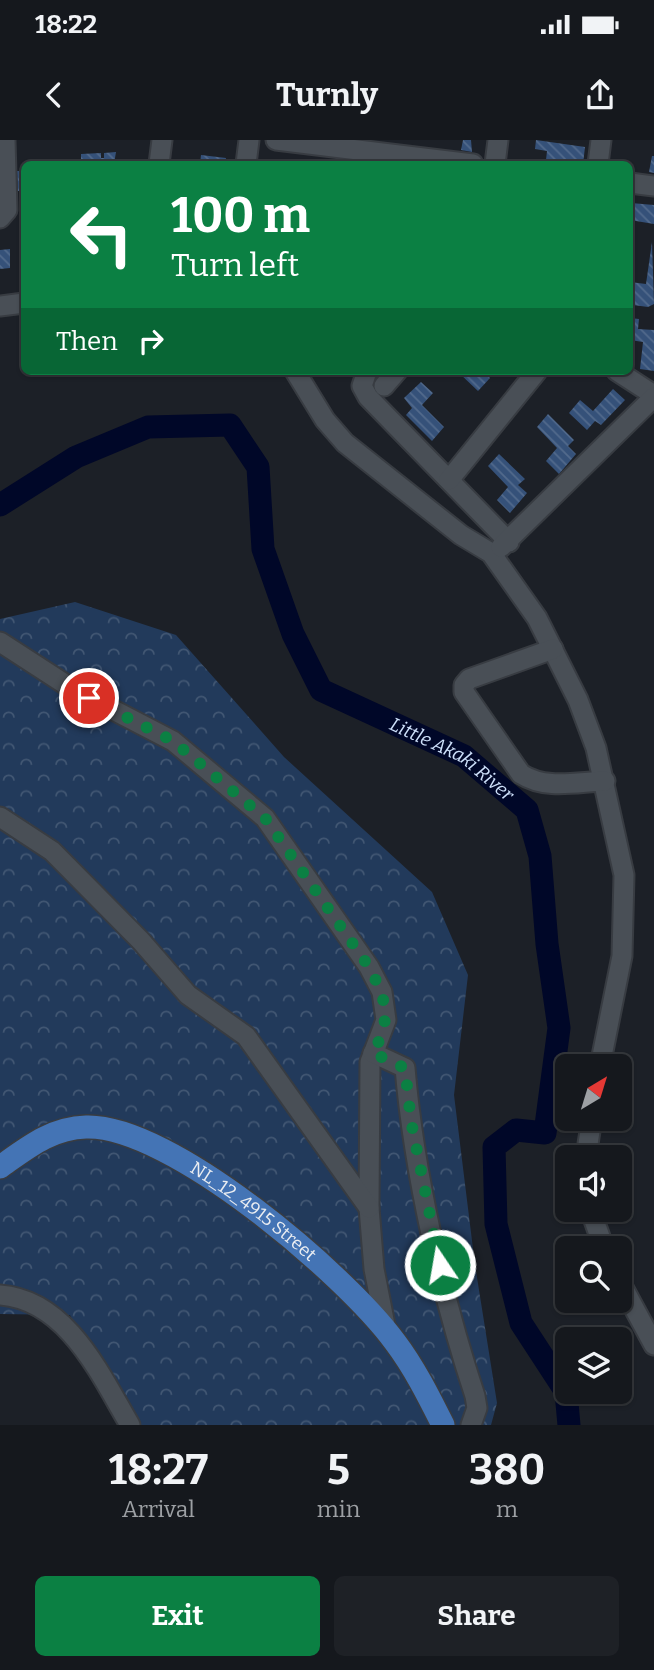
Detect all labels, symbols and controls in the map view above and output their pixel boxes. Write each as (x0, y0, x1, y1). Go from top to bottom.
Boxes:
text: 18:22 (35, 9, 97, 40)
icon: back (35, 76, 73, 114)
text: Turnly (276, 76, 378, 114)
icon: share (581, 76, 619, 114)
text: 100 m (171, 186, 310, 245)
icon: left (56, 189, 147, 280)
text: Turn left (171, 246, 299, 284)
icon: right (132, 322, 170, 360)
text: Then (56, 326, 118, 357)
pin (59, 668, 119, 728)
icon: arrive (70, 679, 108, 717)
water label: Little Akaki River (386, 712, 520, 807)
north arrow (555, 1054, 632, 1130)
map controls (555, 1054, 632, 1404)
button: sound (555, 1145, 632, 1222)
street label: NL_12_4915 Street (186, 1157, 321, 1266)
position arrow (403, 1228, 477, 1302)
button: search (555, 1236, 632, 1313)
button: layers (555, 1327, 632, 1404)
text: 18:27 (109, 1445, 208, 1495)
text: 5 (327, 1445, 350, 1495)
text: 380 (469, 1445, 545, 1495)
text: Arrival (122, 1495, 195, 1523)
text: min (317, 1495, 360, 1523)
text: m (496, 1495, 518, 1523)
button: Exit (35, 1576, 320, 1656)
button: Share (334, 1576, 619, 1656)

